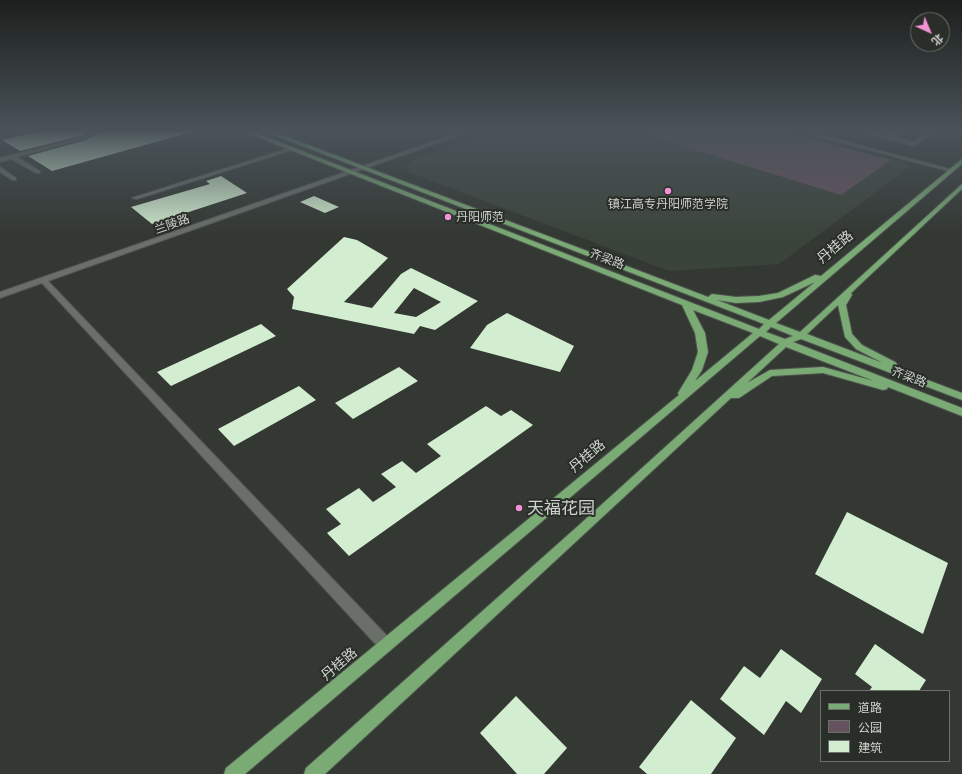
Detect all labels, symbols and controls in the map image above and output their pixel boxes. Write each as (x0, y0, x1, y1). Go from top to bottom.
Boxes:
north arrow (910, 12, 950, 52)
text: 北 (930, 32, 946, 49)
marker: 镇江高专丹阳师范学院 (663, 186, 673, 196)
place label: 镇江高专丹阳师范学院 (608, 197, 728, 211)
place label: 丹阳师范 (456, 210, 504, 224)
street label: 兰陵路 (153, 211, 191, 237)
marker: 丹阳师范 (443, 212, 453, 222)
street label: 丹桂路 (814, 227, 856, 267)
street label: 齐梁路 (588, 246, 626, 272)
street label: 齐梁路 (890, 364, 928, 390)
street label: 丹桂路 (566, 436, 608, 476)
place label: 天福花园 (527, 498, 595, 518)
marker: 天福花园 (514, 503, 524, 513)
street label: 丹桂路 (318, 644, 360, 684)
legend (820, 690, 950, 762)
text: 道路 (858, 700, 882, 714)
text: 公园 (858, 720, 882, 734)
text: 建筑 (858, 740, 882, 754)

